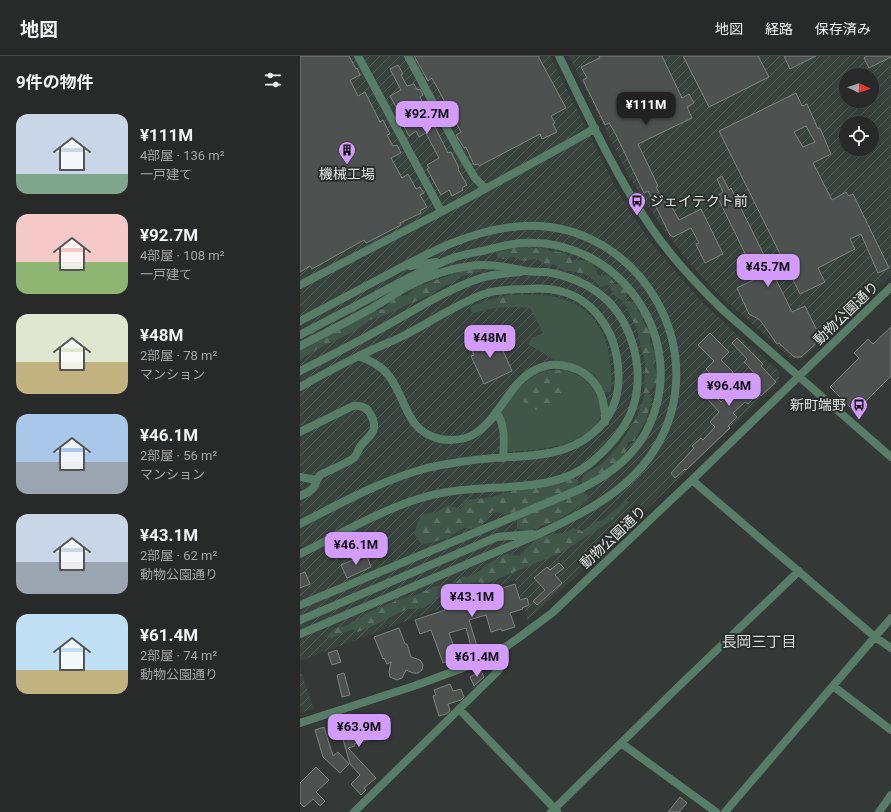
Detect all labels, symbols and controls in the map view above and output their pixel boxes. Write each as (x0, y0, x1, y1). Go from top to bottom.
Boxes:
text: 地図 (20, 18, 58, 41)
text: 地図 (715, 21, 743, 37)
text: 経路 (765, 21, 793, 37)
text: 保存済み (815, 21, 871, 37)
north arrow (839, 68, 879, 108)
map controls (839, 68, 879, 156)
icon: filters (262, 69, 284, 91)
text: 9件の物件 (16, 72, 94, 92)
pin: ¥111M (618, 92, 674, 126)
text: ¥111M (626, 97, 666, 112)
pin: ¥92.7M (394, 101, 460, 135)
text: ¥92.7M (405, 106, 449, 121)
button: locate (839, 116, 879, 156)
text: ¥111M (140, 125, 193, 145)
icon: home (48, 130, 96, 178)
building icon: 機械工場 (337, 140, 357, 165)
text: 4部屋 · 136 m² (140, 148, 224, 163)
place label: 機械工場 (319, 166, 375, 182)
text: 一戸建て (140, 167, 192, 182)
bus stop icon: ジェイテクト前 (627, 191, 647, 216)
place label: ジェイテクト前 (650, 193, 748, 209)
text: ¥92.7M (140, 225, 198, 245)
icon: home (48, 230, 96, 278)
text: 4部屋 · 108 m² (140, 248, 224, 263)
pin: ¥45.7M (735, 254, 801, 288)
text: ¥45.7M (746, 259, 790, 274)
text: 一戸建て (140, 267, 192, 282)
street label: 動物公園通り (810, 278, 882, 348)
text: ¥48M (140, 325, 184, 345)
pin: ¥48M (466, 325, 514, 359)
icon: home (48, 330, 96, 378)
text: ¥48M (473, 330, 507, 345)
text: 2部屋 · 78 m² (140, 348, 217, 363)
text: マンション (140, 367, 205, 382)
pin: ¥96.4M (696, 373, 762, 407)
text: ¥96.4M (707, 378, 751, 393)
bus stop icon: 新町端野 (849, 395, 869, 420)
place label: 新町端野 (790, 397, 846, 413)
text: ¥46.1M (140, 425, 198, 445)
icon: home (48, 430, 96, 478)
text: 2部屋 · 56 m² (140, 448, 217, 463)
text: マンション (140, 467, 205, 482)
street label: 動物公園通り (577, 503, 649, 571)
text: ¥43.1M (140, 525, 198, 545)
icon: home (48, 530, 96, 578)
pin: ¥46.1M (323, 532, 389, 566)
text: ¥46.1M (334, 537, 378, 552)
text: 2部屋 · 62 m² (140, 548, 217, 563)
text: 動物公園通り (140, 567, 218, 582)
pin: ¥43.1M (439, 584, 505, 618)
text: ¥43.1M (450, 589, 494, 604)
text: ¥61.4M (140, 625, 198, 645)
icon: home (48, 630, 96, 678)
district label: 長岡三丁目 (721, 633, 797, 651)
pin: ¥61.4M (444, 644, 510, 678)
text: 2部屋 · 74 m² (140, 648, 217, 663)
text: ¥61.4M (455, 649, 499, 664)
text: 動物公園通り (140, 667, 218, 682)
pin: ¥63.9M (326, 714, 392, 748)
text: ¥63.9M (337, 719, 381, 734)

